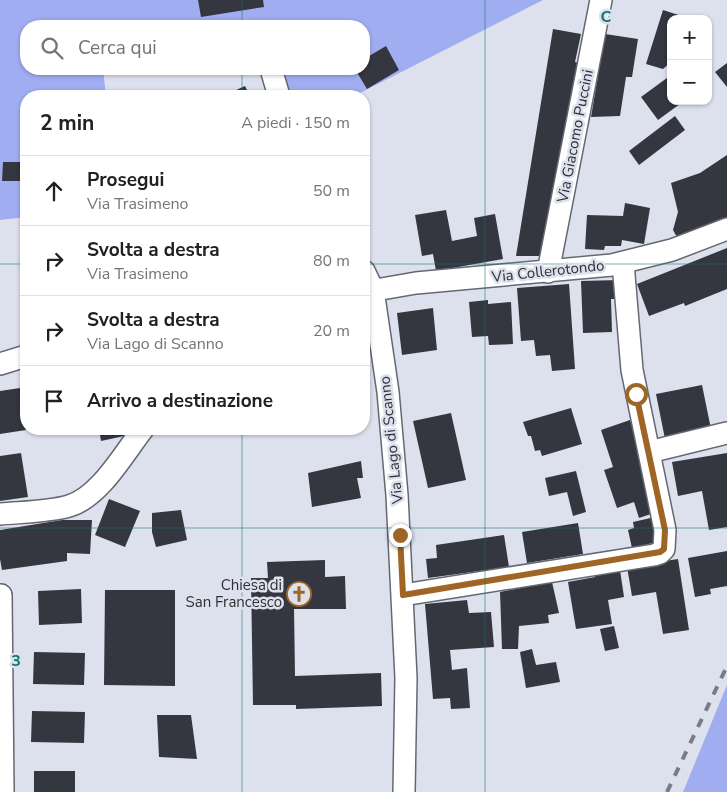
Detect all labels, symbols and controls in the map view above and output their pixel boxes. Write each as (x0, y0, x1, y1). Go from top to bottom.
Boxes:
text: C (601, 6, 612, 28)
map controls (667, 15, 712, 105)
button: + (667, 15, 712, 60)
search box (20, 20, 370, 75)
icon: search (38, 34, 66, 62)
text: Cerca qui (78, 35, 157, 61)
button: − (667, 60, 712, 105)
street label: Via Giacomo Puccini (552, 68, 598, 205)
text: 2 min (40, 109, 94, 137)
text: A piedi · 150 m (241, 112, 350, 134)
text: Prosegui (87, 167, 164, 193)
icon: ahead (40, 177, 68, 205)
text: 50 m (313, 180, 350, 202)
text: Via Trasimeno (87, 193, 188, 215)
text: Svolta a destra (87, 237, 220, 263)
icon: right (40, 247, 68, 275)
text: 80 m (313, 250, 350, 272)
street label: Via Collerotondo (490, 255, 605, 287)
text: Via Trasimeno (87, 263, 188, 285)
text: Svolta a destra (87, 307, 220, 333)
icon: right (40, 317, 68, 345)
text: 20 m (313, 320, 350, 342)
text: Via Lago di Scanno (87, 333, 224, 355)
street label: Via Lago di Scanno (374, 375, 408, 506)
route start (625, 383, 648, 406)
icon: arrive (40, 387, 68, 415)
text: Arrivo a destinazione (87, 388, 273, 414)
route end (389, 524, 412, 547)
place label: Chiesa di San Francesco (185, 575, 282, 612)
church icon: Chiesa di San Francesco (286, 581, 312, 607)
text: 3 (11, 650, 21, 672)

